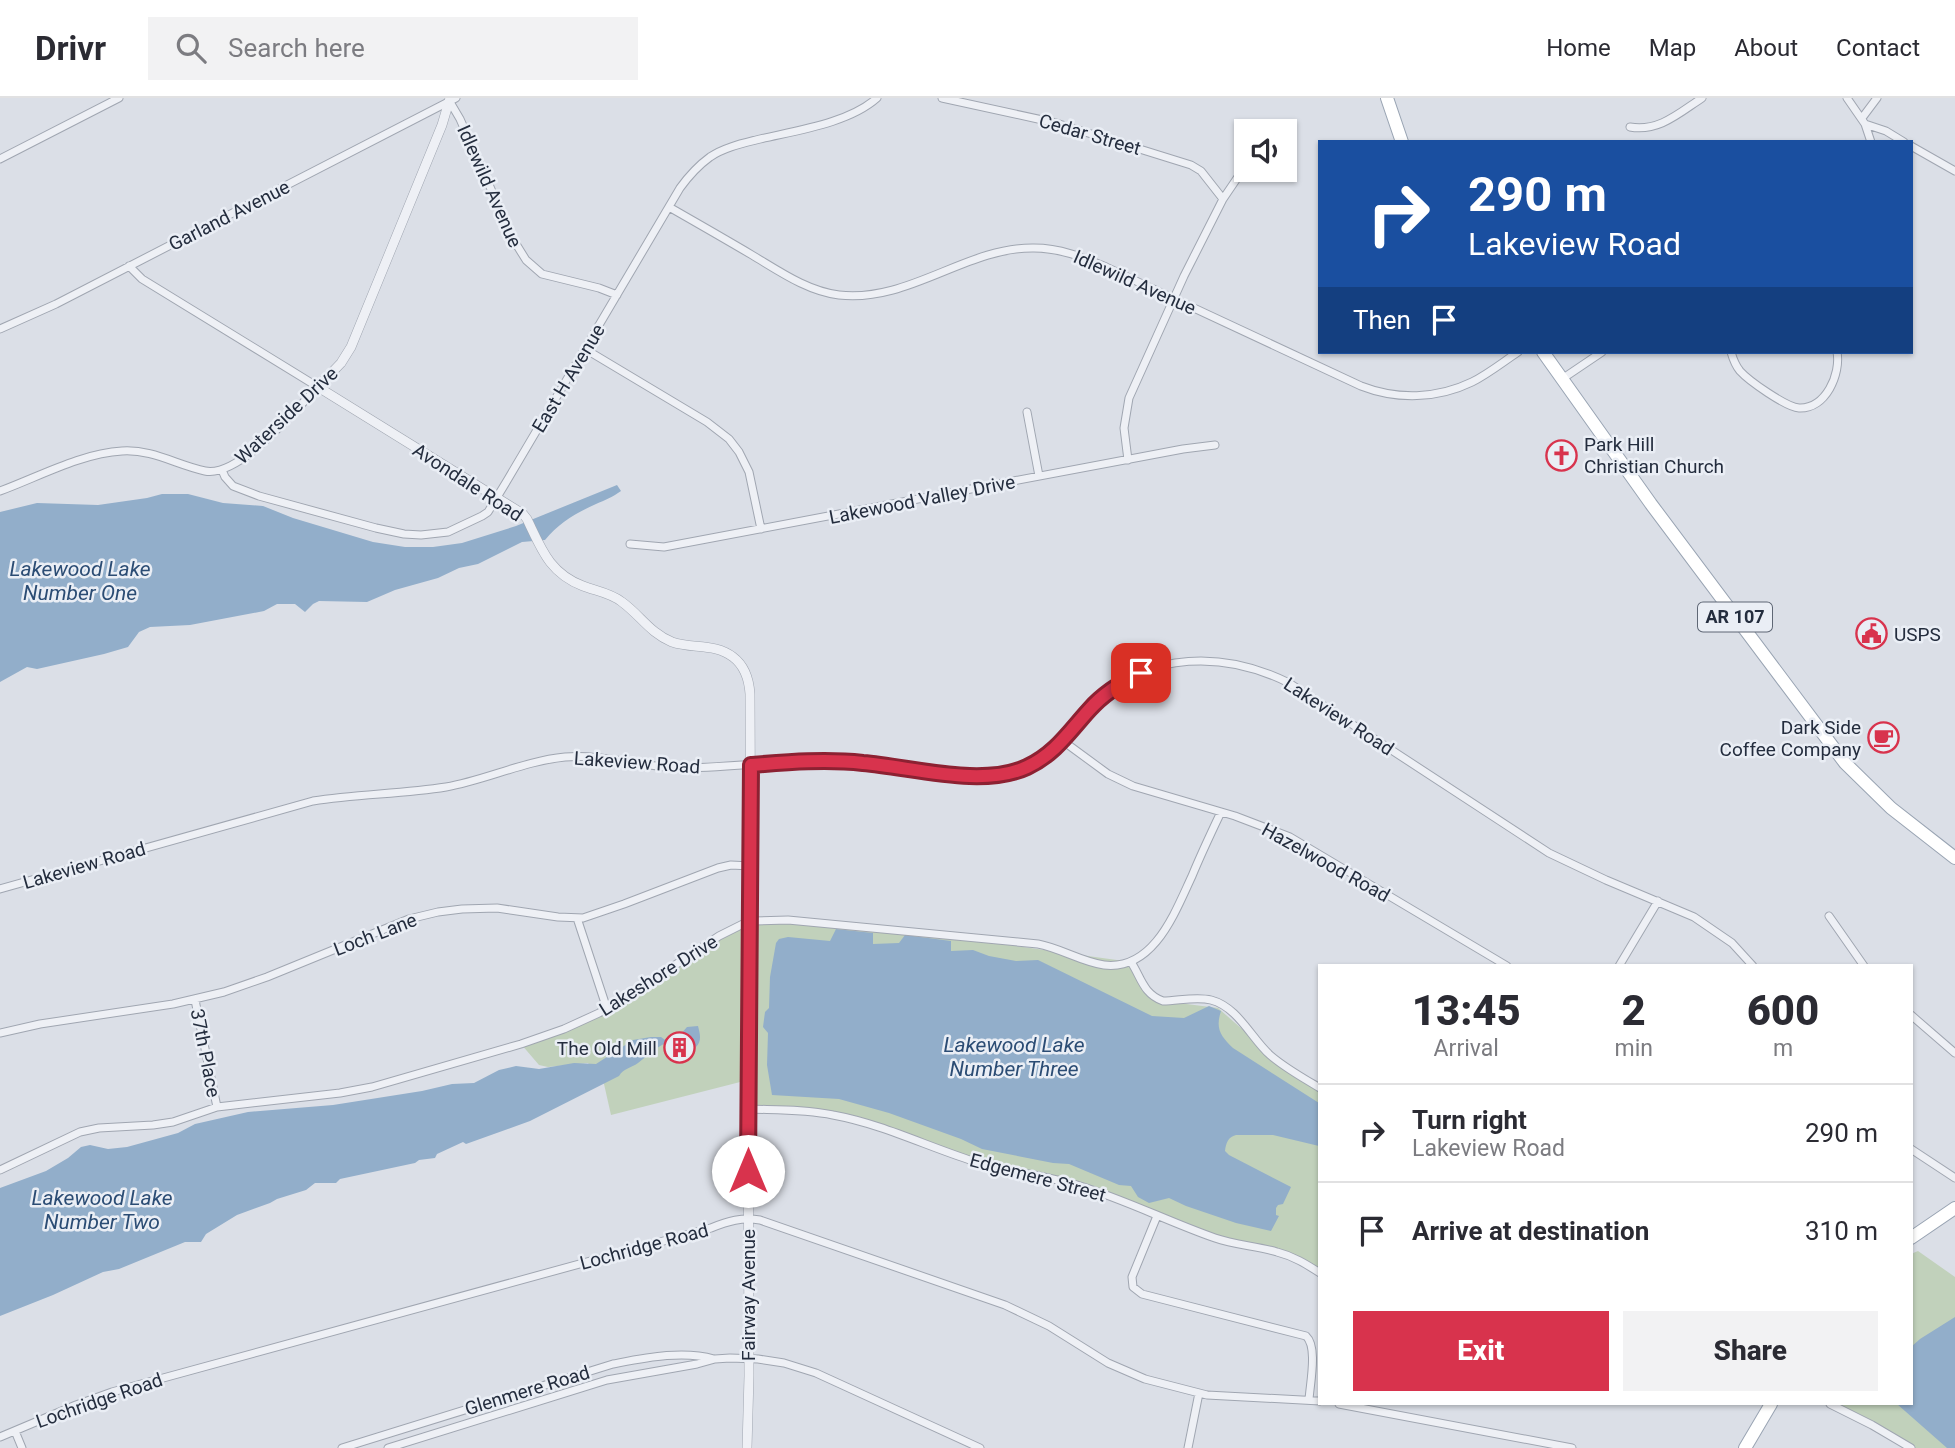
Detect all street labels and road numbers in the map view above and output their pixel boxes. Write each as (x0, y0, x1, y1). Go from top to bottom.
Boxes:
street label: Cedar Street (1036, 109, 1143, 160)
street label: Idlewild Avenue (452, 121, 527, 251)
street label: Garland Avenue (165, 175, 294, 256)
street label: Idlewild Avenue (1070, 245, 1200, 320)
street label: East H Avenue (527, 320, 610, 437)
street label: Waterside Drive (230, 362, 343, 469)
street label: Avondale Road (408, 438, 527, 526)
street label: Lakewood Valley Drive (827, 470, 1017, 529)
road number: AR 107 (1698, 602, 1772, 632)
street label: Lakeview Road (1279, 672, 1398, 760)
street label: Lakeview Road (573, 747, 701, 778)
street label: Hazelwood Road (1258, 818, 1394, 907)
street label: Lakeview Road (20, 837, 148, 894)
street label: Loch Lane (330, 908, 420, 961)
street label: Lakeshore Drive (595, 930, 722, 1021)
street label: 37th Place (186, 1007, 225, 1099)
street label: Edgemere Street (967, 1148, 1108, 1207)
street label: Lochridge Road (577, 1218, 711, 1275)
street label: Fairway Avenue (737, 1229, 760, 1361)
street label: Glenmere Road (462, 1361, 592, 1420)
street label: Lochridge Road (33, 1368, 165, 1433)

